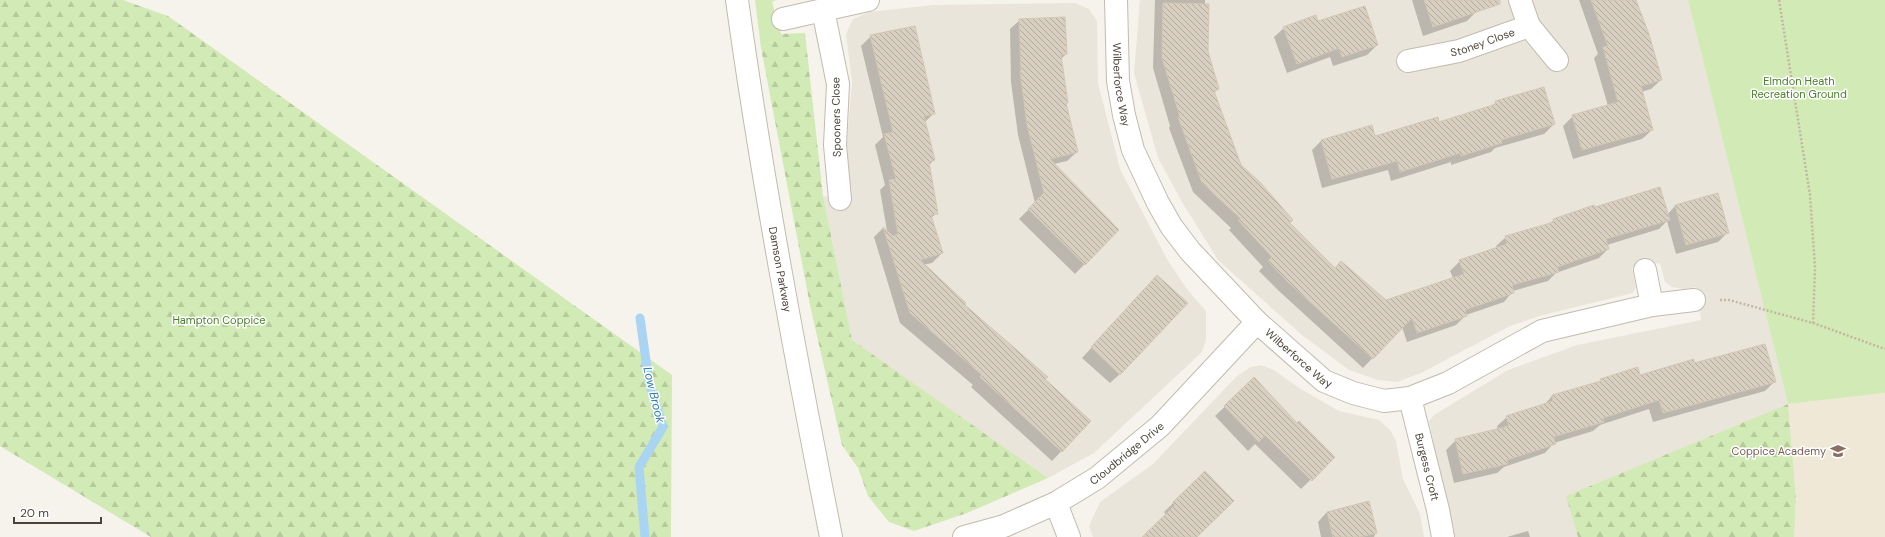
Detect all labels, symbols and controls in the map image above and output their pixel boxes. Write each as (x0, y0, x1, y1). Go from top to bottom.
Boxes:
street label: Stoney Close (1449, 25, 1517, 60)
street label: Wilberforce Way (1110, 43, 1134, 128)
park label: Elmdon Heath Recreation Ground (1751, 74, 1847, 101)
street label: Spooners Close (828, 77, 844, 157)
street label: Damson Parkway (766, 226, 795, 313)
park label: Hampton Coppice (172, 313, 266, 327)
street label: Wilberforce Way (1262, 325, 1334, 391)
water label: Low Brook (639, 365, 669, 426)
street label: Cloudbridge Drive (1087, 419, 1167, 488)
street label: Burgess Croft (1412, 432, 1442, 502)
school or university icon: Coppice Academy (1829, 442, 1847, 460)
place label: Coppice Academy (1732, 444, 1826, 458)
scale bar (14, 499, 101, 525)
text: 20 m (20, 505, 49, 521)

